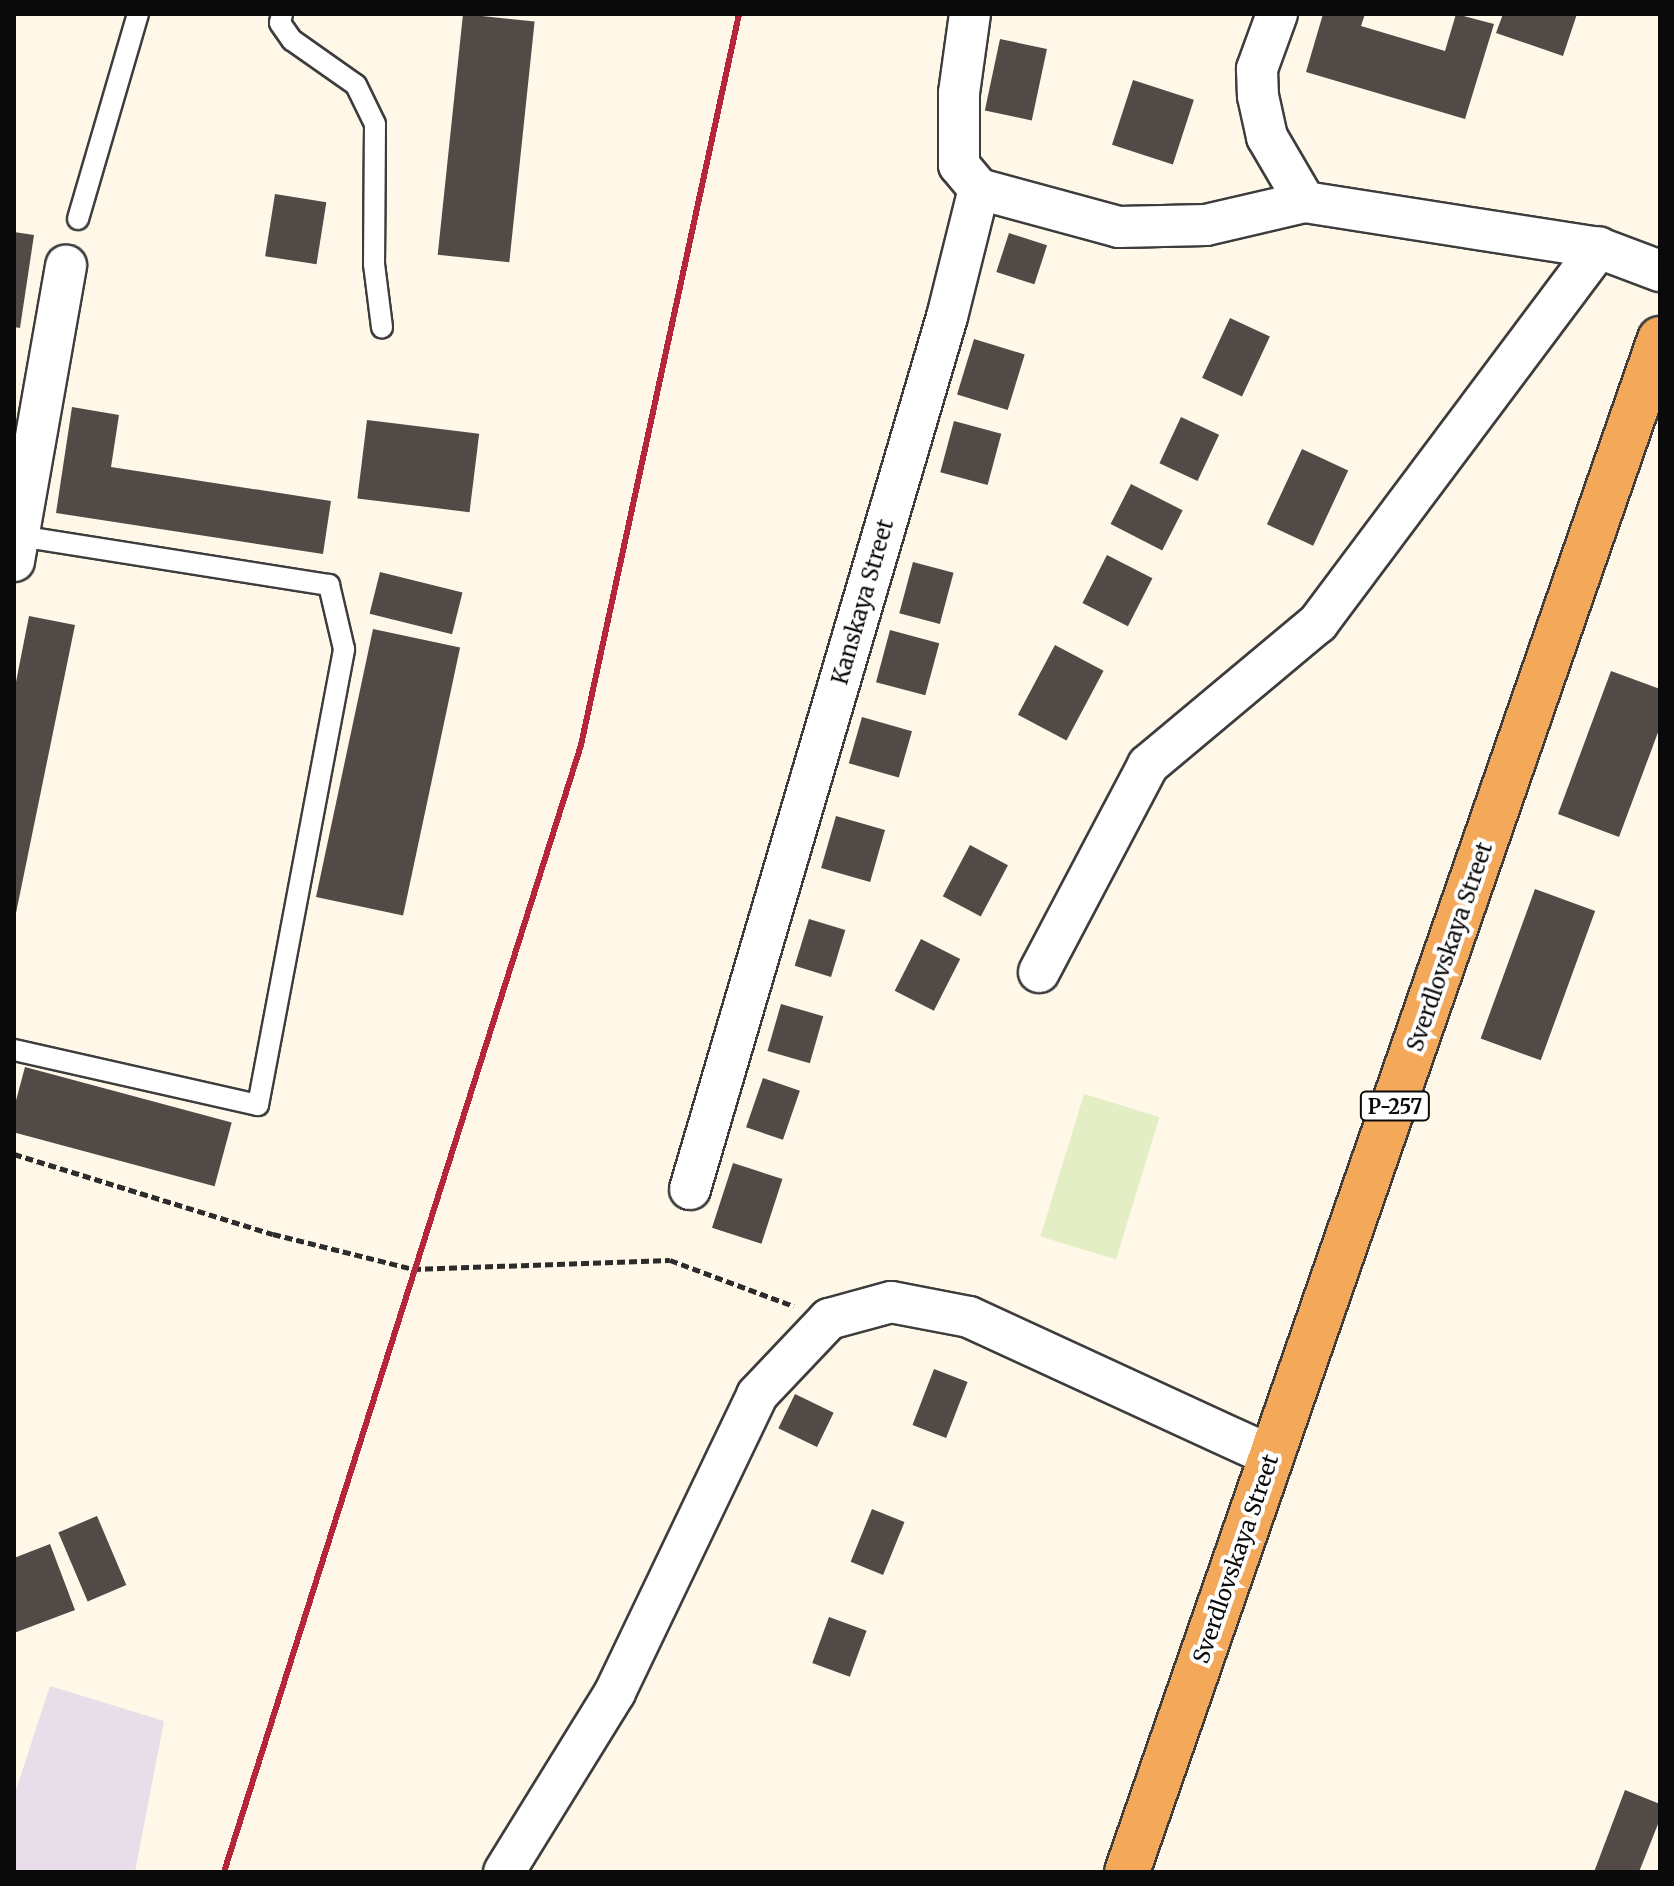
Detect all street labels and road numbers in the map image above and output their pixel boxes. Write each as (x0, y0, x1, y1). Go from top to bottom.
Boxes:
street label: Kanskaya Street (827, 516, 899, 688)
street label: Sverdlovskaya Street (1402, 839, 1498, 1055)
road number: Р-257 (1359, 1090, 1431, 1122)
street label: Sverdlovskaya Street (1188, 1451, 1284, 1667)

